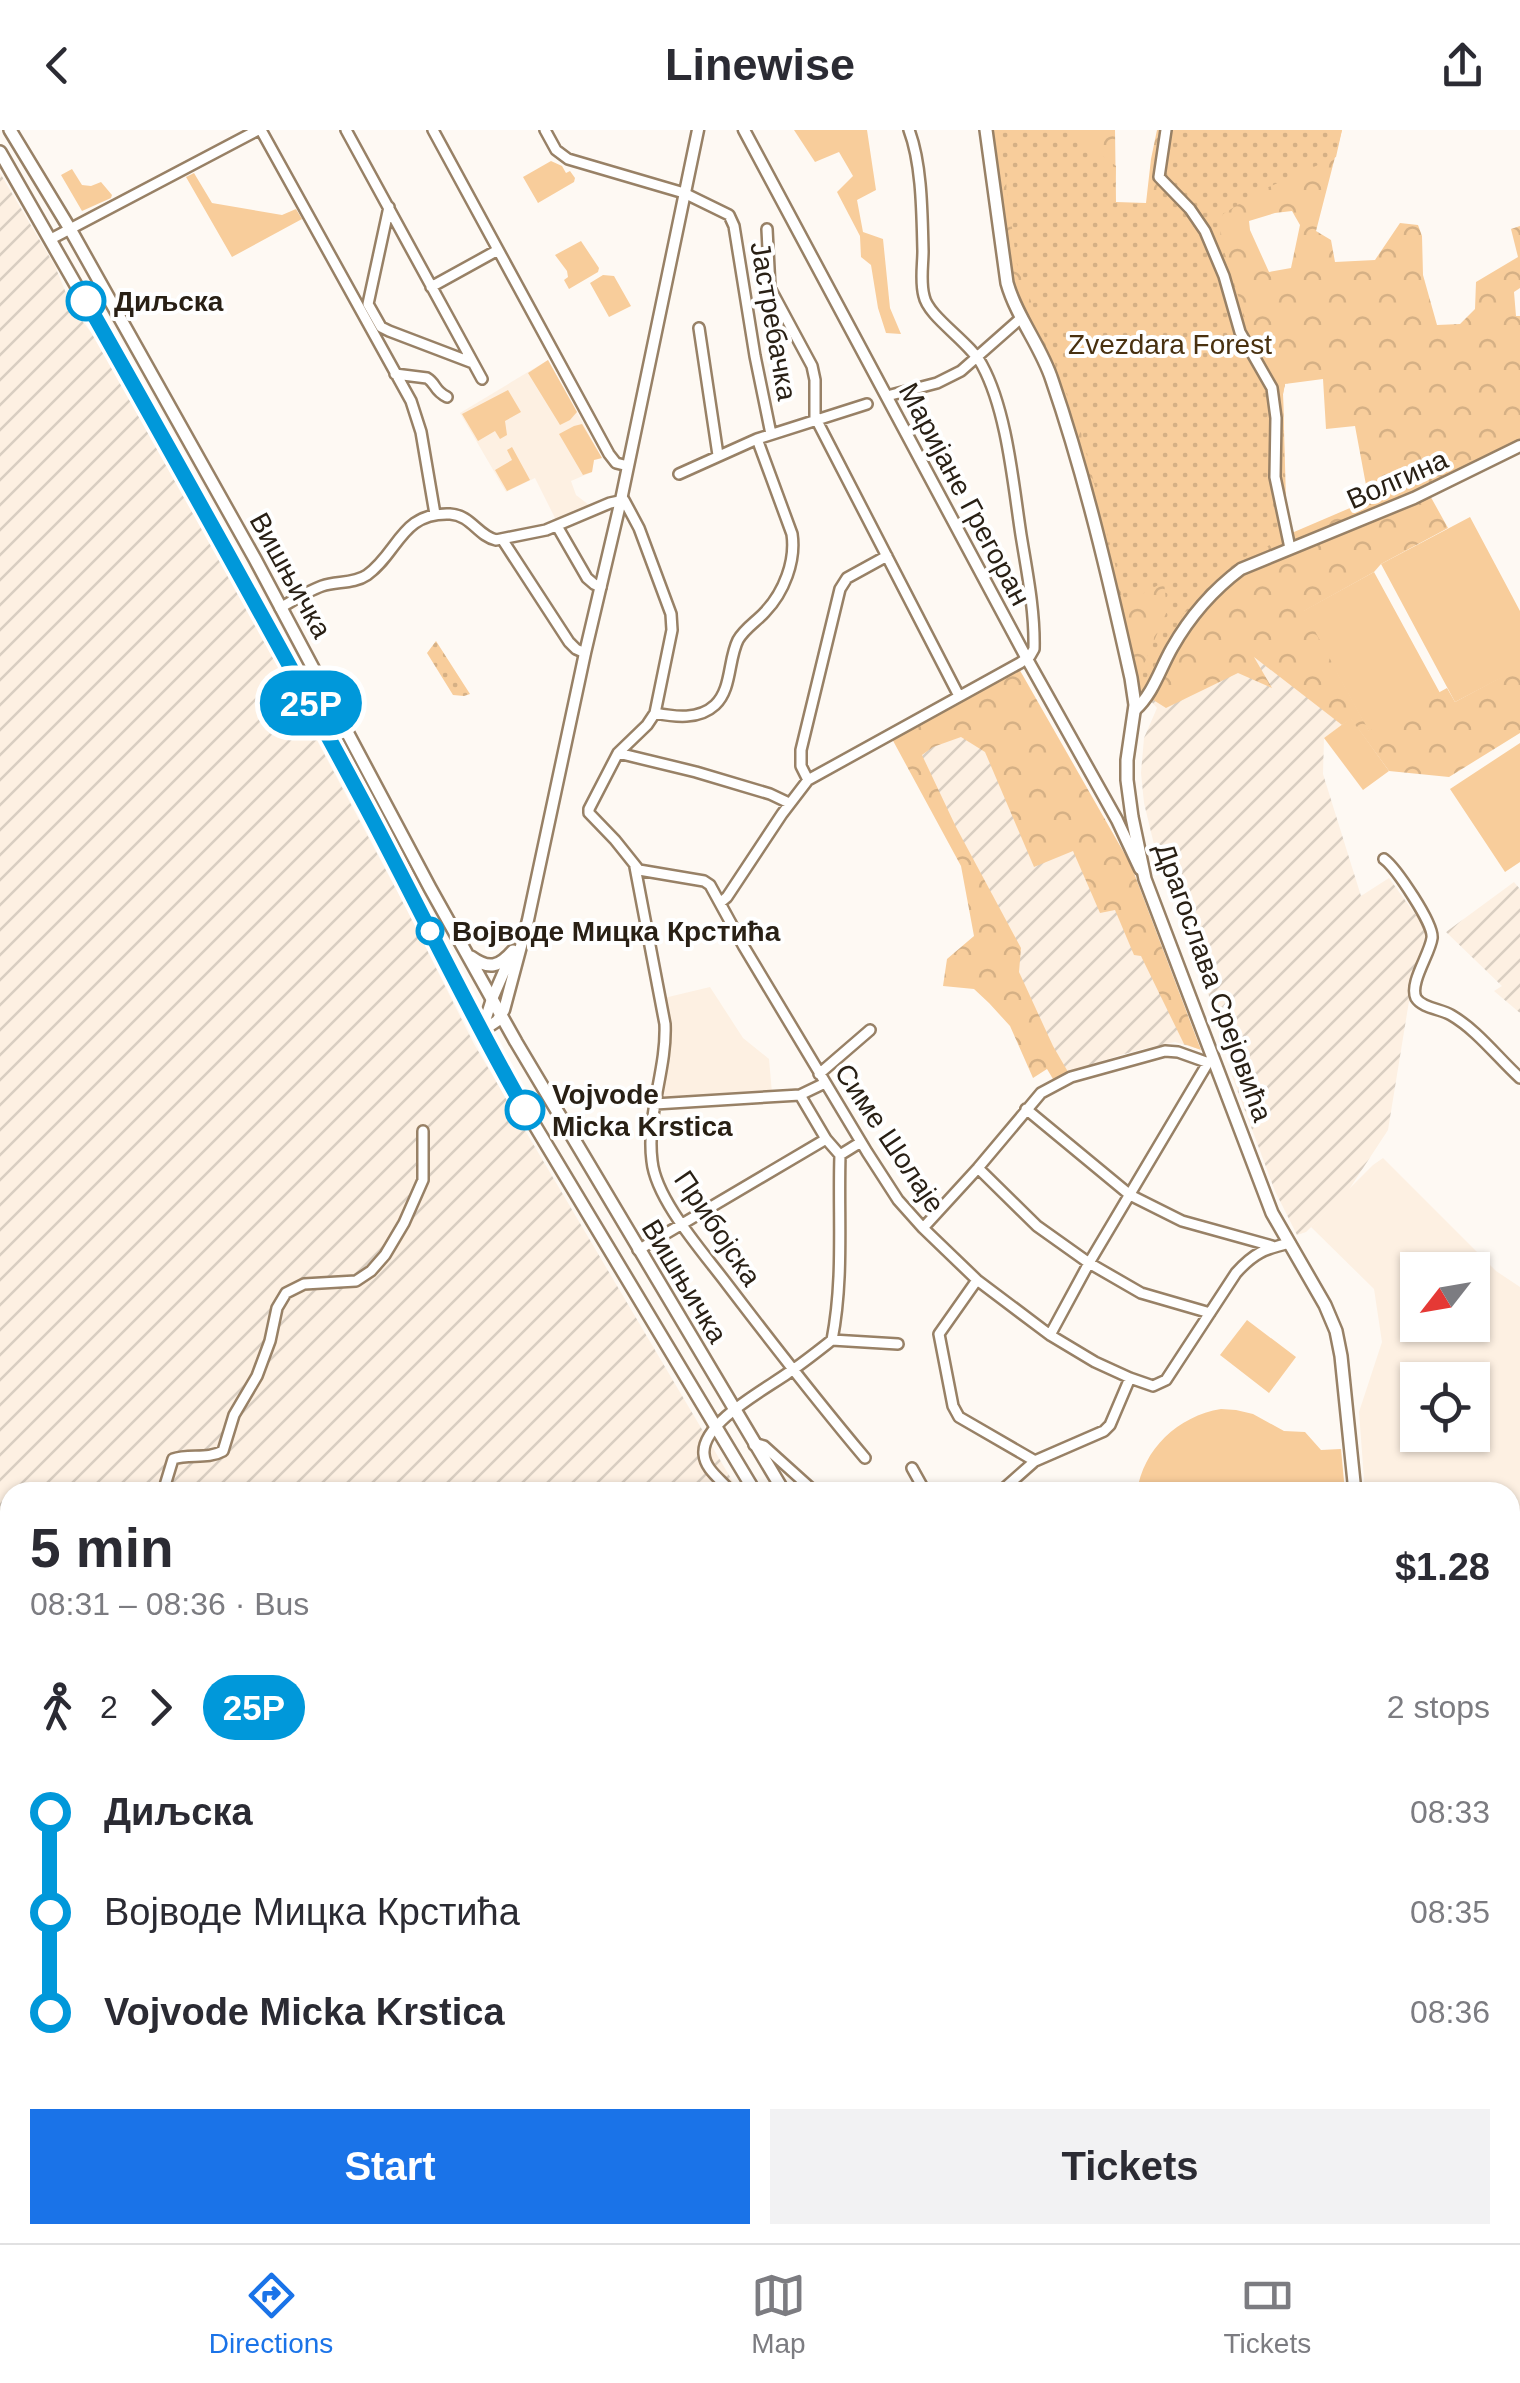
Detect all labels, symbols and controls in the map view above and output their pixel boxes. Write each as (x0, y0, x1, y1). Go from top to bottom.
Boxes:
icon: back (30, 38, 85, 93)
icon: share (1435, 38, 1490, 93)
text: Linewise (665, 39, 855, 90)
street label: Јастребачка (744, 239, 803, 403)
marker: Диљска (67, 282, 105, 320)
place label: Диљска (114, 286, 224, 317)
park label: Zvezdara Forest (1068, 329, 1272, 360)
street label: Маријане Грегоран (893, 378, 1036, 611)
street label: Волгина (1342, 443, 1453, 515)
street label: Вишњичка (244, 507, 338, 644)
line badge: 25P (254, 670, 368, 736)
text: 25P (280, 684, 342, 723)
street label: Драгослава Срејовића (1149, 839, 1279, 1126)
place label: Војводе Мицка Крстића (452, 916, 781, 947)
marker: Војводе Мицка Крстића (417, 918, 443, 944)
street label: Симе Шолаје (828, 1058, 951, 1219)
place label: Vojvode Micka Krstica (552, 1079, 733, 1142)
marker: Vojvode Micka Krstica (506, 1091, 544, 1129)
street label: Прибојска (668, 1165, 767, 1292)
street label: Вишњичка (636, 1214, 734, 1349)
north arrow (1400, 1252, 1490, 1342)
map controls (1400, 1252, 1490, 1452)
button: locate (1400, 1362, 1490, 1452)
text: 5 min (30, 1517, 174, 1579)
text: $1.28 (1395, 1546, 1490, 1588)
text: 08:31 – 08:36 · Bus (30, 1586, 309, 1622)
icon: walk (30, 1680, 85, 1735)
icon: forward (133, 1680, 188, 1735)
text: 25P (223, 1688, 285, 1727)
text: 2 (100, 1689, 118, 1725)
text: 2 stops (1387, 1689, 1490, 1725)
text: Диљска (104, 1791, 253, 1833)
text: 08:33 (1410, 1794, 1490, 1830)
text: Војводе Мицка Крстића (104, 1891, 520, 1933)
text: 08:35 (1410, 1894, 1490, 1930)
text: Vojvode Micka Krstica (104, 1991, 505, 2033)
text: 08:36 (1410, 1994, 1490, 2030)
button: Start (30, 2109, 750, 2224)
button: Tickets (770, 2109, 1490, 2224)
tab: Directions (209, 2268, 333, 2360)
tab: Map (751, 2268, 806, 2360)
tab: Tickets (1224, 2268, 1311, 2360)

